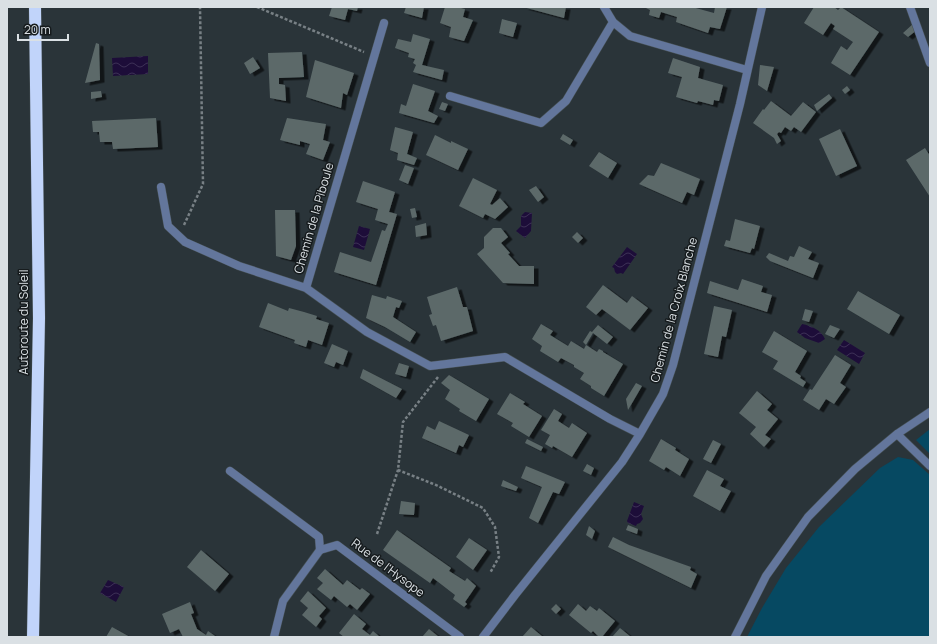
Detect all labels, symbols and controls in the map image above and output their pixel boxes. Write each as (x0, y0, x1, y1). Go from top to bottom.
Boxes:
scale bar (18, 16, 68, 42)
text: 20 m (24, 21, 51, 38)
street label: Chemin de la Piboule (290, 160, 337, 275)
street label: Chemin de la Croix Blanche (646, 235, 701, 384)
street label: Autoroute du Soleil (15, 269, 32, 375)
street label: Rue de l'Hysope (348, 534, 428, 601)

